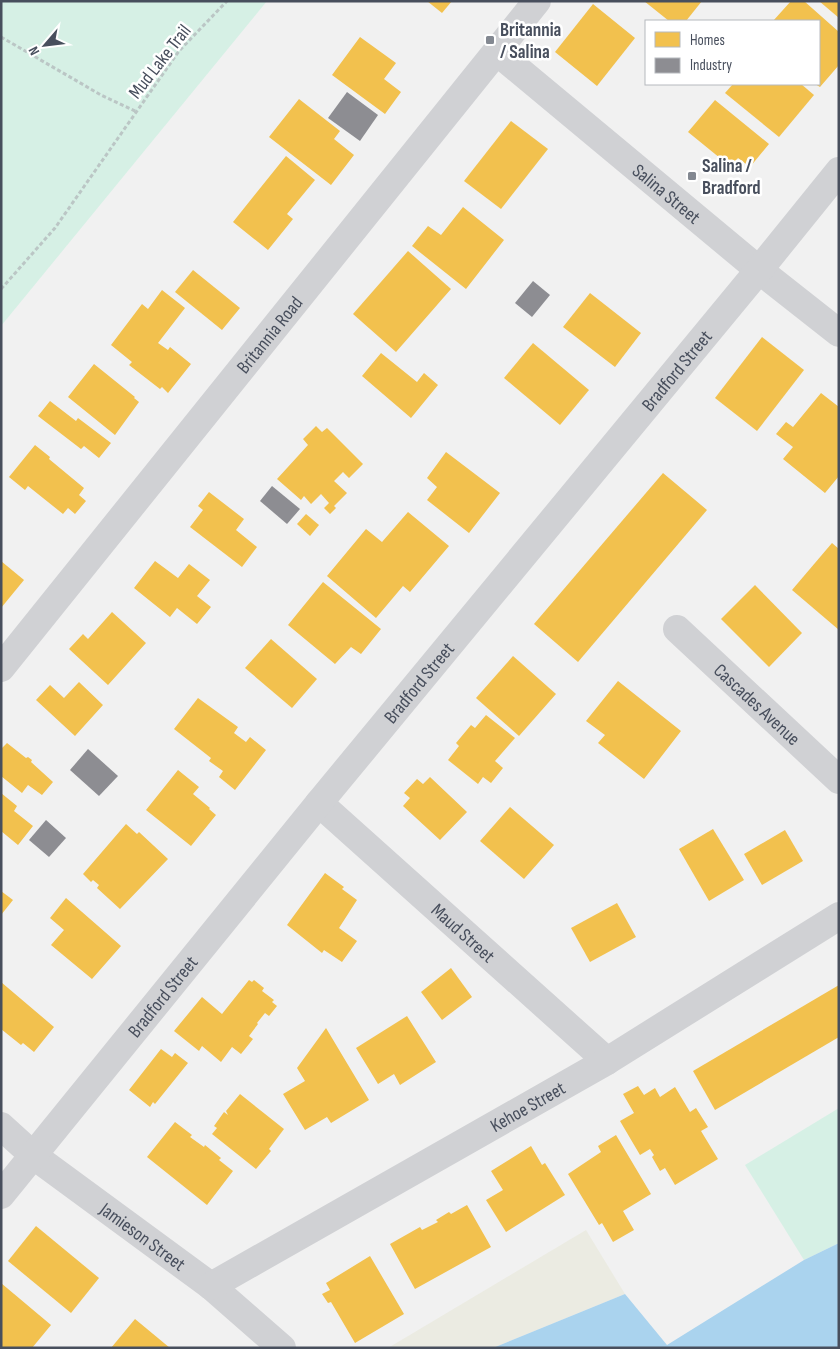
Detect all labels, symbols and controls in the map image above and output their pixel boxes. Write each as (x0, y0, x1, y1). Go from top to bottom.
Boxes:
place label: Britannia / Salina (500, 19, 561, 64)
north arrow (20, 20, 70, 70)
street label: Mud Lake Trail (124, 20, 196, 104)
legend (645, 20, 820, 85)
text: Homes (690, 31, 725, 50)
marker: Britannia / Salina (484, 34, 496, 46)
text: N (25, 44, 43, 58)
text: Industry (690, 56, 732, 75)
place label: Salina / Bradford (702, 155, 761, 200)
street label: Salina Street (627, 160, 705, 230)
marker: Salina / Bradford (686, 170, 698, 182)
street label: Britannia Road (232, 292, 308, 379)
street label: Bradford Street (637, 326, 718, 416)
street label: Bradford Street (380, 638, 460, 729)
street label: Cascades Avenue (708, 659, 804, 751)
street label: Maud Street (426, 899, 499, 968)
street label: Bradford Street (124, 952, 203, 1042)
street label: Kehoe Street (487, 1077, 570, 1138)
street label: Jamieson Street (94, 1198, 190, 1277)

